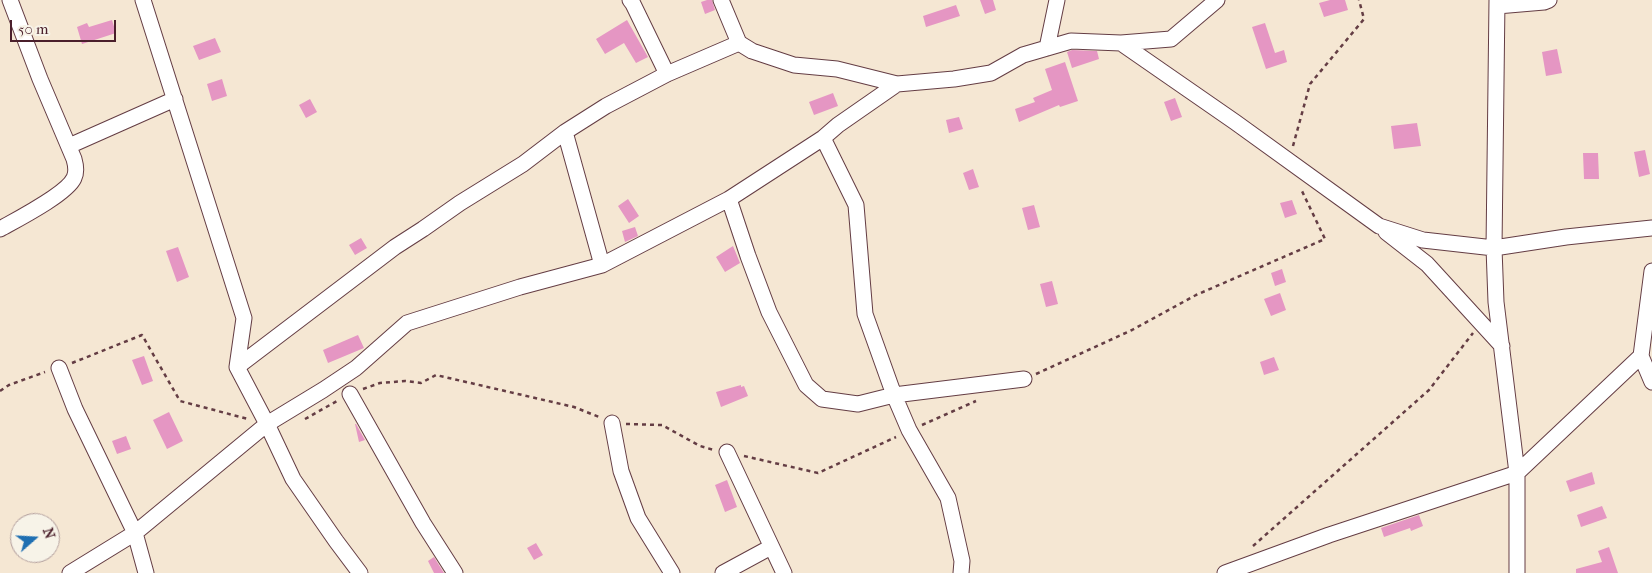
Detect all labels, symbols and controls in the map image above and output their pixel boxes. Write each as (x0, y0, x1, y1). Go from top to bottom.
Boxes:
scale bar (12, 10, 119, 42)
text: 50 m (18, 20, 48, 38)
north arrow (10, 513, 60, 563)
text: N (39, 525, 58, 541)

